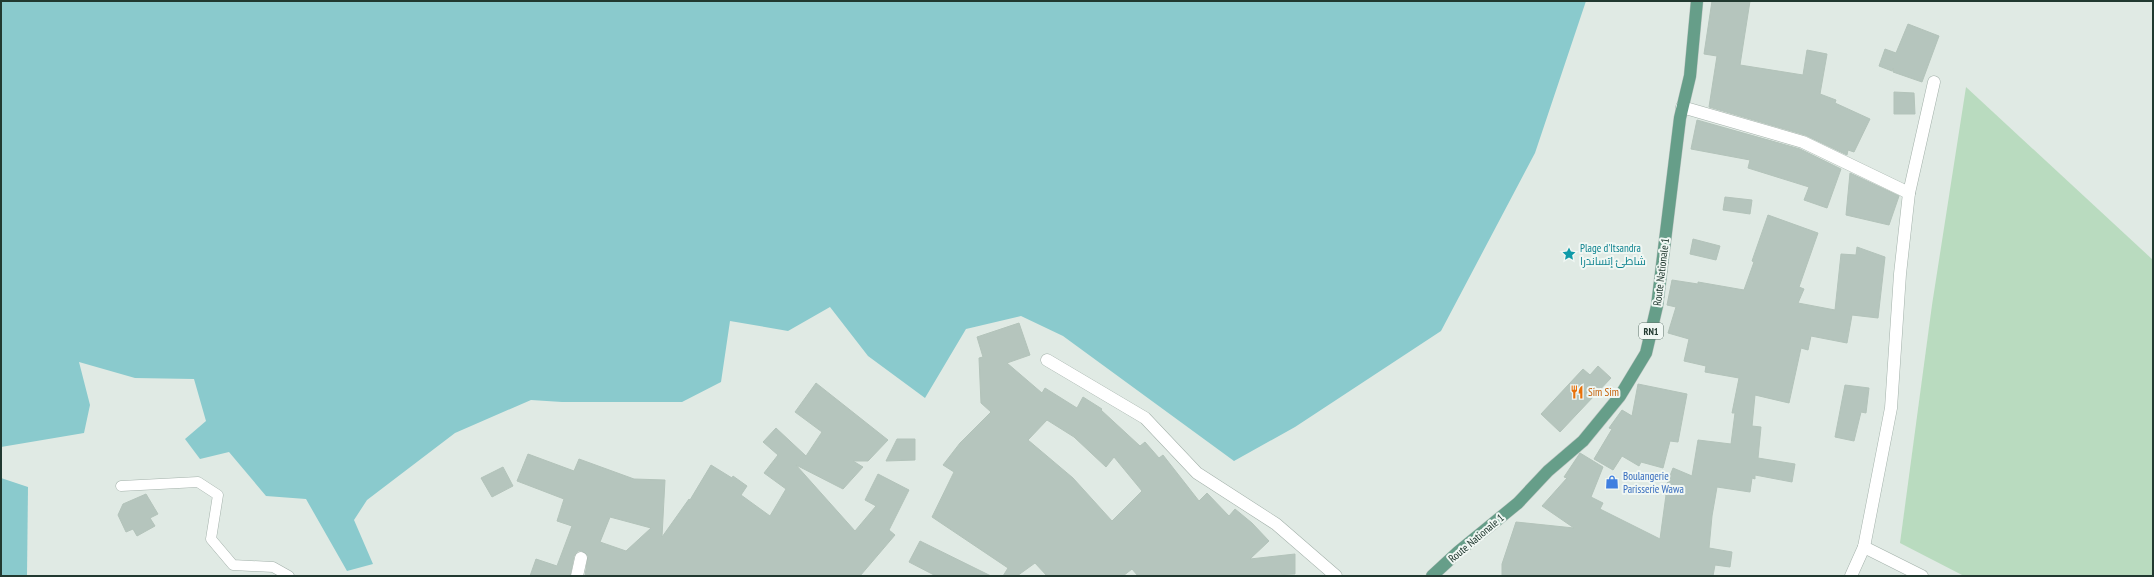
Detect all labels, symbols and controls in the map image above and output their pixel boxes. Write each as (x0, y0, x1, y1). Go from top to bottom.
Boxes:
street label: Route Nationale 1 (1650, 237, 1672, 307)
place label: Plage d'Itsandra شاطئ إتساندرا (1580, 241, 1646, 268)
place icon: Plage d'Itsandra شاطئ إتساندرا (1561, 246, 1577, 262)
road number: RN1 (1639, 323, 1663, 339)
restaurant icon: Sim Sim (1569, 384, 1585, 400)
place label: Sim Sim (1588, 385, 1619, 399)
place label: Boulangerie Parisserie Wawa (1623, 469, 1684, 496)
shop icon: Boulangerie Parisserie Wawa (1604, 474, 1620, 490)
street label: Route Nationale 1 (1445, 511, 1507, 565)

